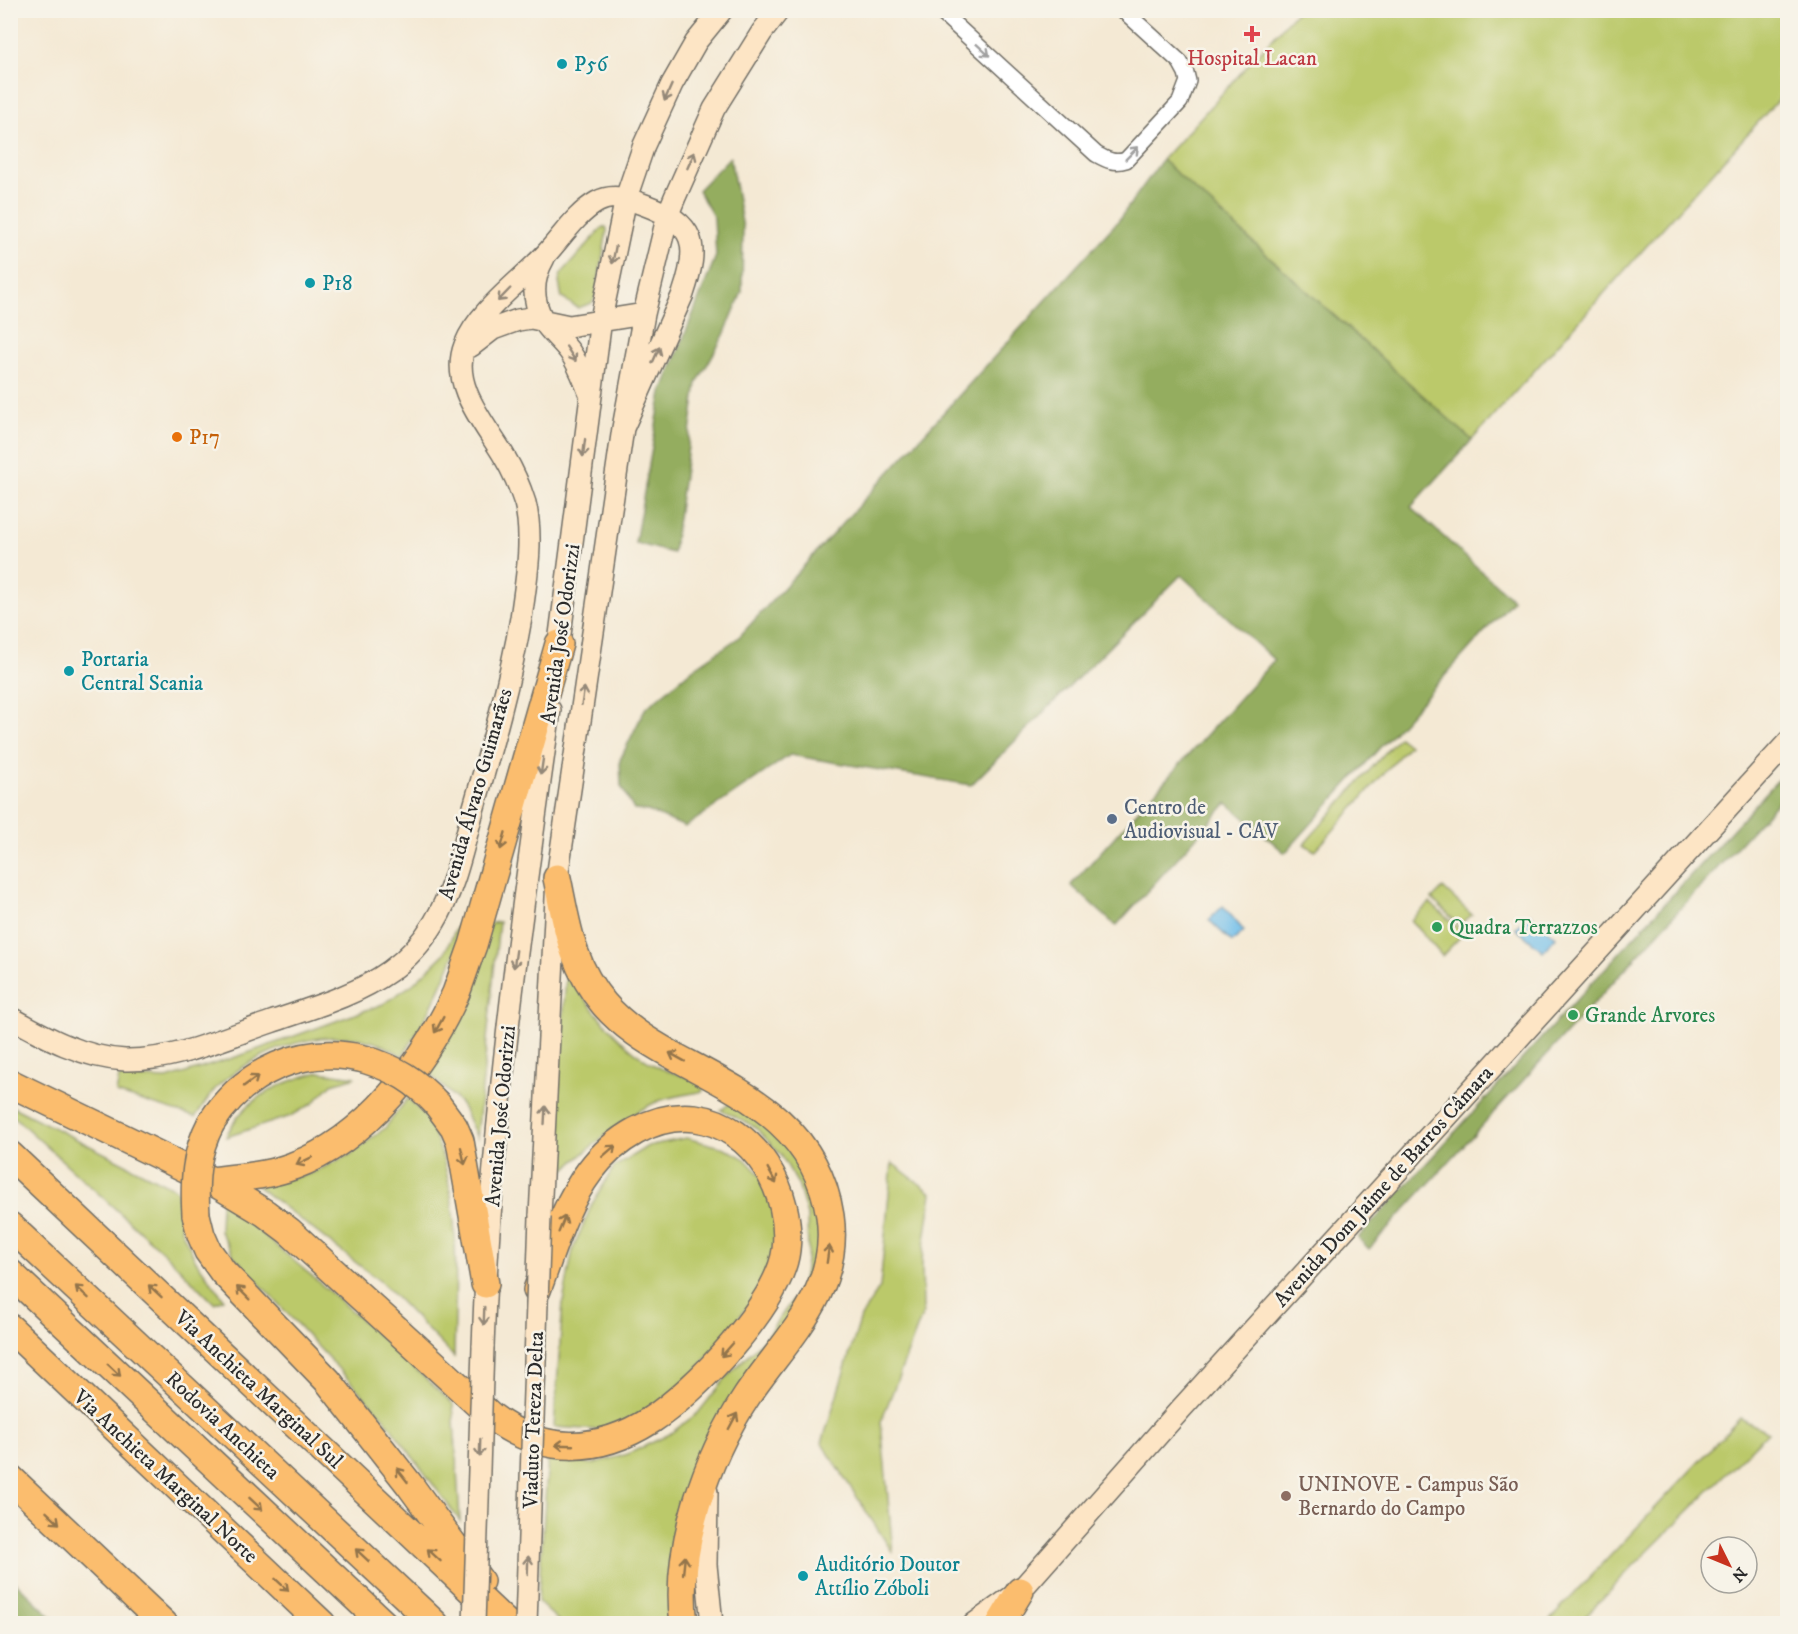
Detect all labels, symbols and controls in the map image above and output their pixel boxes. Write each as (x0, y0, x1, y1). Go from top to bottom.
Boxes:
marker: Hospital Lacan (1243, 25, 1261, 43)
one-way arrow (975, 43, 990, 57)
place label: Hospital Lacan (1187, 46, 1317, 72)
place label: P56 (574, 52, 609, 78)
marker: P56 (555, 57, 569, 71)
one-way arrow (662, 83, 673, 101)
one-way arrow (1125, 146, 1139, 161)
one-way arrow (686, 151, 697, 170)
one-way arrow (608, 245, 619, 264)
place label: P18 (322, 271, 352, 297)
marker: P18 (303, 276, 317, 290)
one-way arrow (496, 287, 511, 302)
one-way arrow (564, 346, 577, 363)
one-way arrow (651, 347, 662, 365)
place label: P17 (189, 425, 220, 451)
marker: P17 (170, 430, 184, 444)
one-way arrow (578, 437, 589, 457)
street label: Avenida José Odorizzi (535, 542, 587, 726)
place label: Portaria Central Scania (81, 647, 203, 697)
marker: Portaria Central Scania (62, 664, 76, 678)
street label: Avenida Álvaro Guimarães (431, 685, 519, 903)
one-way arrow (577, 686, 588, 706)
one-way arrow (537, 755, 548, 775)
place label: Centro de Audiovisual - CAV (1124, 795, 1279, 845)
marker: Centro de Audiovisual - CAV (1105, 812, 1119, 826)
one-way arrow (497, 832, 508, 851)
place label: Quadra Terrazzos (1449, 915, 1598, 941)
marker: Quadra Terrazzos (1430, 920, 1444, 934)
one-way arrow (510, 949, 521, 968)
place label: Grande Arvores (1585, 1003, 1715, 1029)
marker: Grande Arvores (1566, 1008, 1580, 1022)
one-way arrow (433, 1016, 445, 1033)
street label: Avenida José Odorizzi (480, 1024, 522, 1208)
one-way arrow (669, 1051, 686, 1063)
street label: Avenida Dom Jaime de Barros Câmara (1268, 1060, 1499, 1313)
one-way arrow (242, 1075, 258, 1087)
one-way arrow (540, 1106, 551, 1126)
one-way arrow (601, 1144, 616, 1158)
one-way arrow (458, 1146, 469, 1165)
one-way arrow (296, 1156, 314, 1168)
one-way arrow (766, 1168, 778, 1185)
one-way arrow (557, 1215, 568, 1233)
one-way arrow (823, 1244, 834, 1264)
one-way arrow (147, 1284, 162, 1298)
one-way arrow (74, 1285, 89, 1300)
one-way arrow (236, 1286, 251, 1301)
street label: Via Anchieta Marginal Sul (168, 1304, 348, 1475)
one-way arrow (478, 1305, 490, 1325)
street label: Viaduto Tereza Delta (518, 1331, 550, 1510)
one-way arrow (719, 1343, 734, 1358)
one-way arrow (107, 1363, 122, 1377)
street label: Rodovia Anchieta (160, 1366, 285, 1485)
street label: Via Anchieta Marginal Norte (67, 1384, 263, 1569)
one-way arrow (727, 1413, 739, 1430)
one-way arrow (474, 1437, 485, 1457)
one-way arrow (555, 1440, 574, 1451)
one-way arrow (395, 1467, 408, 1483)
place label: UNINOVE - Campus São Bernardo do Campo (1298, 1472, 1518, 1522)
marker: UNINOVE - Campus São Bernardo do Campo (1279, 1489, 1293, 1503)
one-way arrow (249, 1497, 264, 1511)
one-way arrow (46, 1511, 61, 1525)
north arrow (1699, 1535, 1759, 1595)
one-way arrow (355, 1548, 370, 1562)
one-way arrow (427, 1548, 442, 1562)
place label: Auditório Doutor Attílio Zóboli (815, 1552, 960, 1602)
one-way arrow (522, 1556, 534, 1576)
one-way arrow (679, 1556, 690, 1576)
text: N (1727, 1563, 1751, 1586)
marker: Auditório Doutor Attílio Zóboli (796, 1569, 810, 1583)
one-way arrow (274, 1578, 289, 1592)

